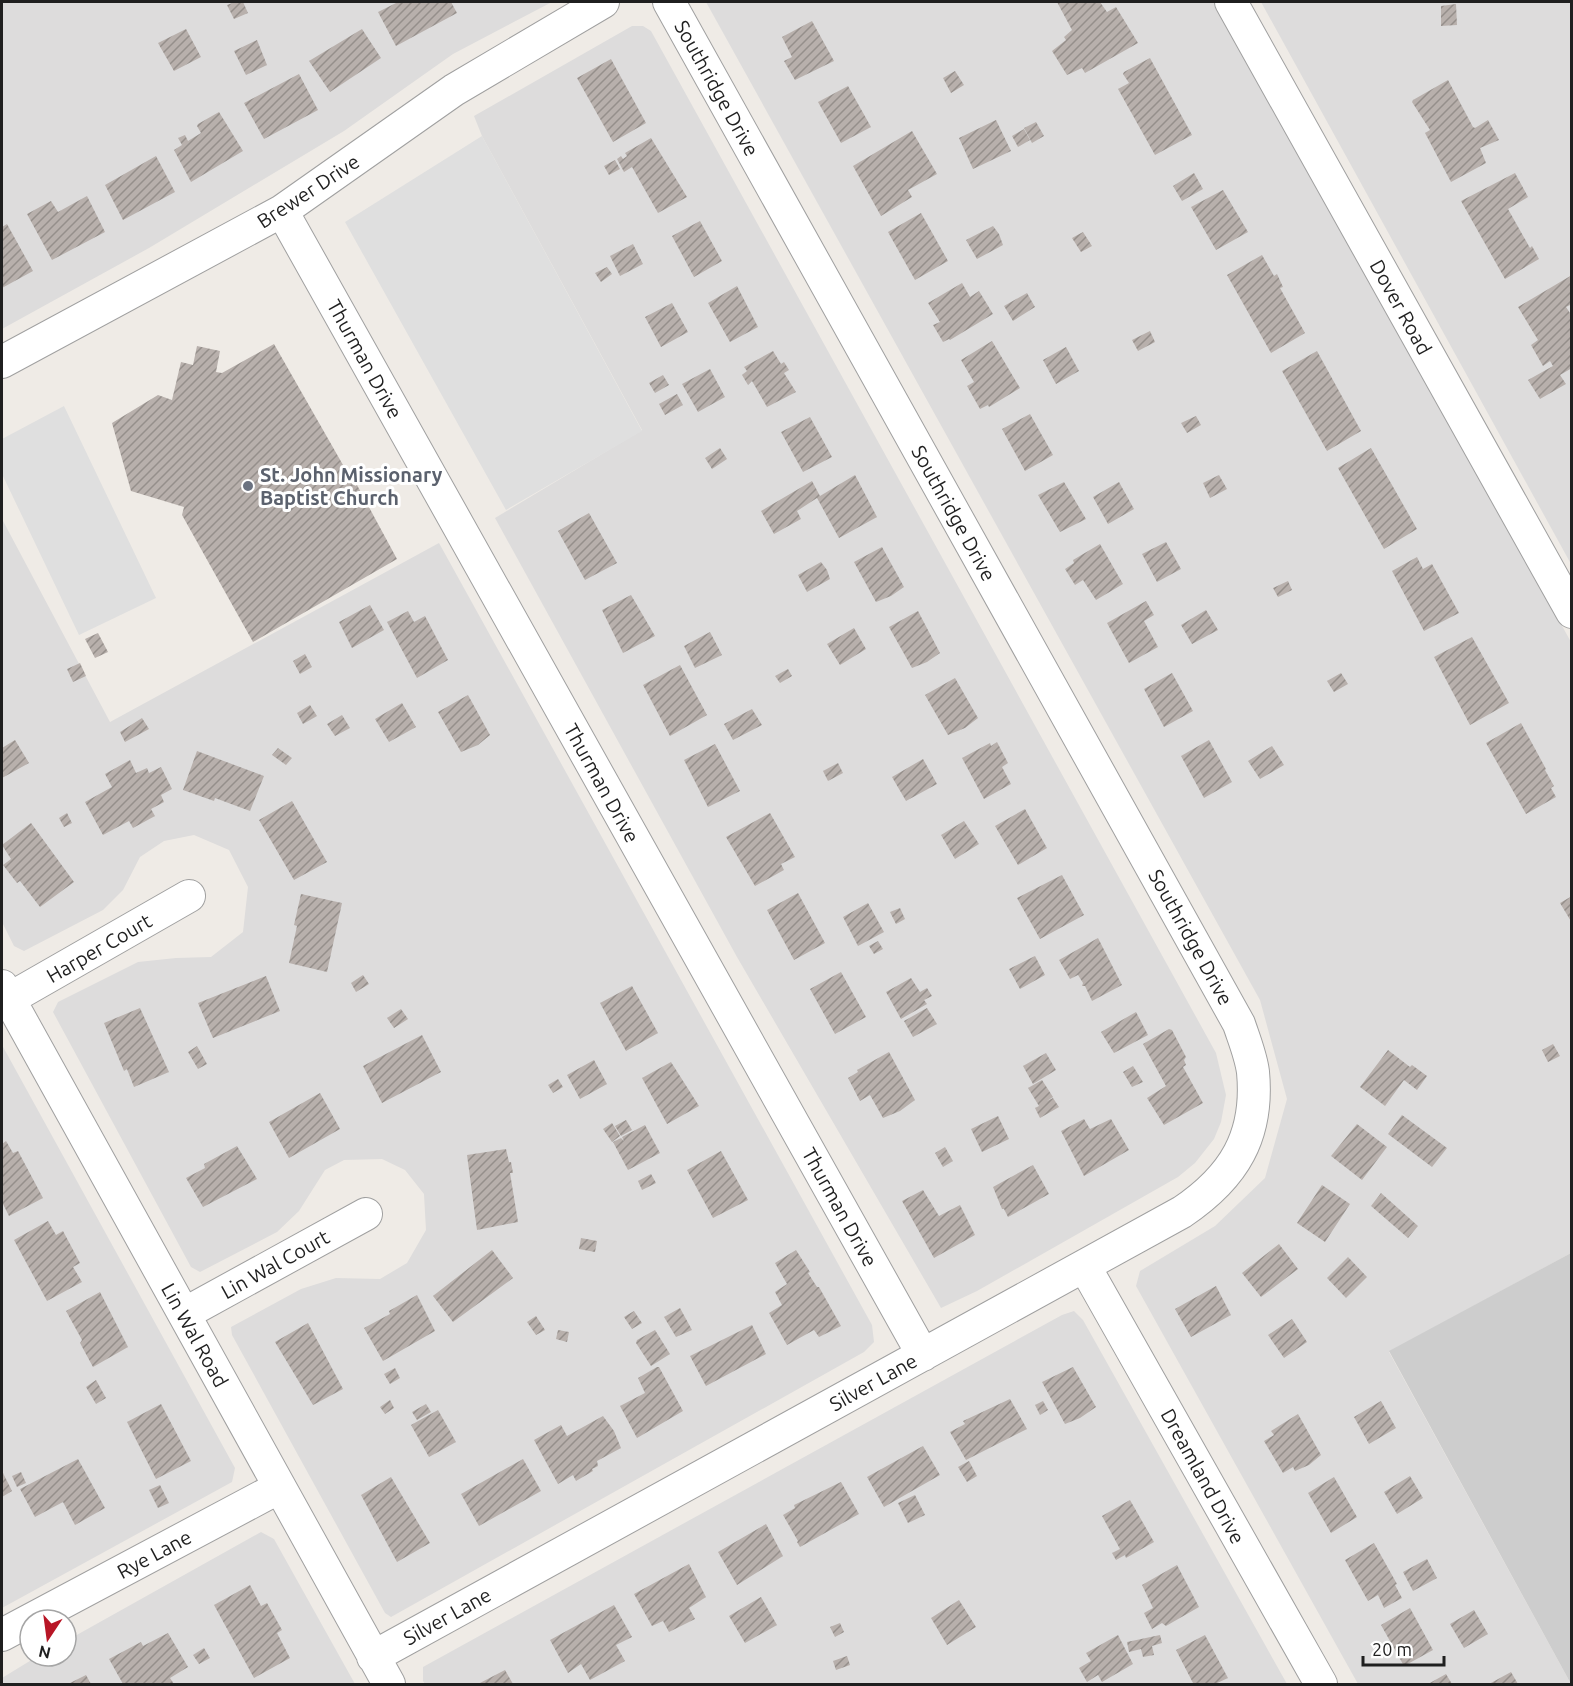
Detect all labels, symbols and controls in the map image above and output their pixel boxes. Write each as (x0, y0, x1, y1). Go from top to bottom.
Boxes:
street label: Southridge Drive (670, 16, 764, 160)
street label: Brewer Drive (253, 149, 363, 233)
street label: Dover Road (1366, 256, 1436, 358)
street label: Thurman Drive (323, 296, 407, 422)
street label: Southridge Drive (907, 441, 1001, 585)
place label: St. John Missionary Baptist Church (260, 463, 443, 509)
marker: St. John Missionary Baptist Church (241, 479, 255, 493)
street label: Thurman Drive (560, 720, 644, 846)
street label: Southridge Drive (1144, 865, 1238, 1009)
street label: Harper Court (42, 909, 156, 987)
street label: Thurman Drive (798, 1144, 882, 1270)
street label: Lin Wal Court (217, 1225, 333, 1303)
street label: Lin Wal Road (157, 1279, 233, 1391)
street label: Silver Lane (825, 1349, 921, 1415)
street label: Dreamland Drive (1156, 1404, 1250, 1548)
street label: Rye Lane (113, 1525, 195, 1583)
street label: Silver Lane (399, 1583, 495, 1649)
north arrow (18, 1608, 78, 1668)
scale bar (1363, 1629, 1444, 1667)
text: 20 m (1372, 1639, 1412, 1659)
text: N (37, 1643, 52, 1663)

